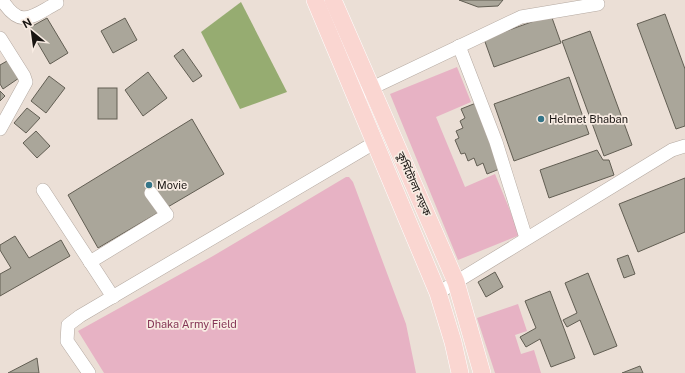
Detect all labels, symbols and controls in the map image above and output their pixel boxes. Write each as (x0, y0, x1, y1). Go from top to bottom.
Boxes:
north arrow (12, 12, 52, 52)
text: N (20, 16, 34, 31)
place label: Helmet Bhaban (549, 113, 628, 125)
marker: Helmet Bhaban (536, 114, 546, 124)
street label: কুর্মিটোলা সড়ক (393, 149, 434, 218)
place label: Movie (157, 179, 187, 191)
marker: Movie (144, 180, 154, 190)
park label: Dhaka Army Field (147, 318, 237, 330)

